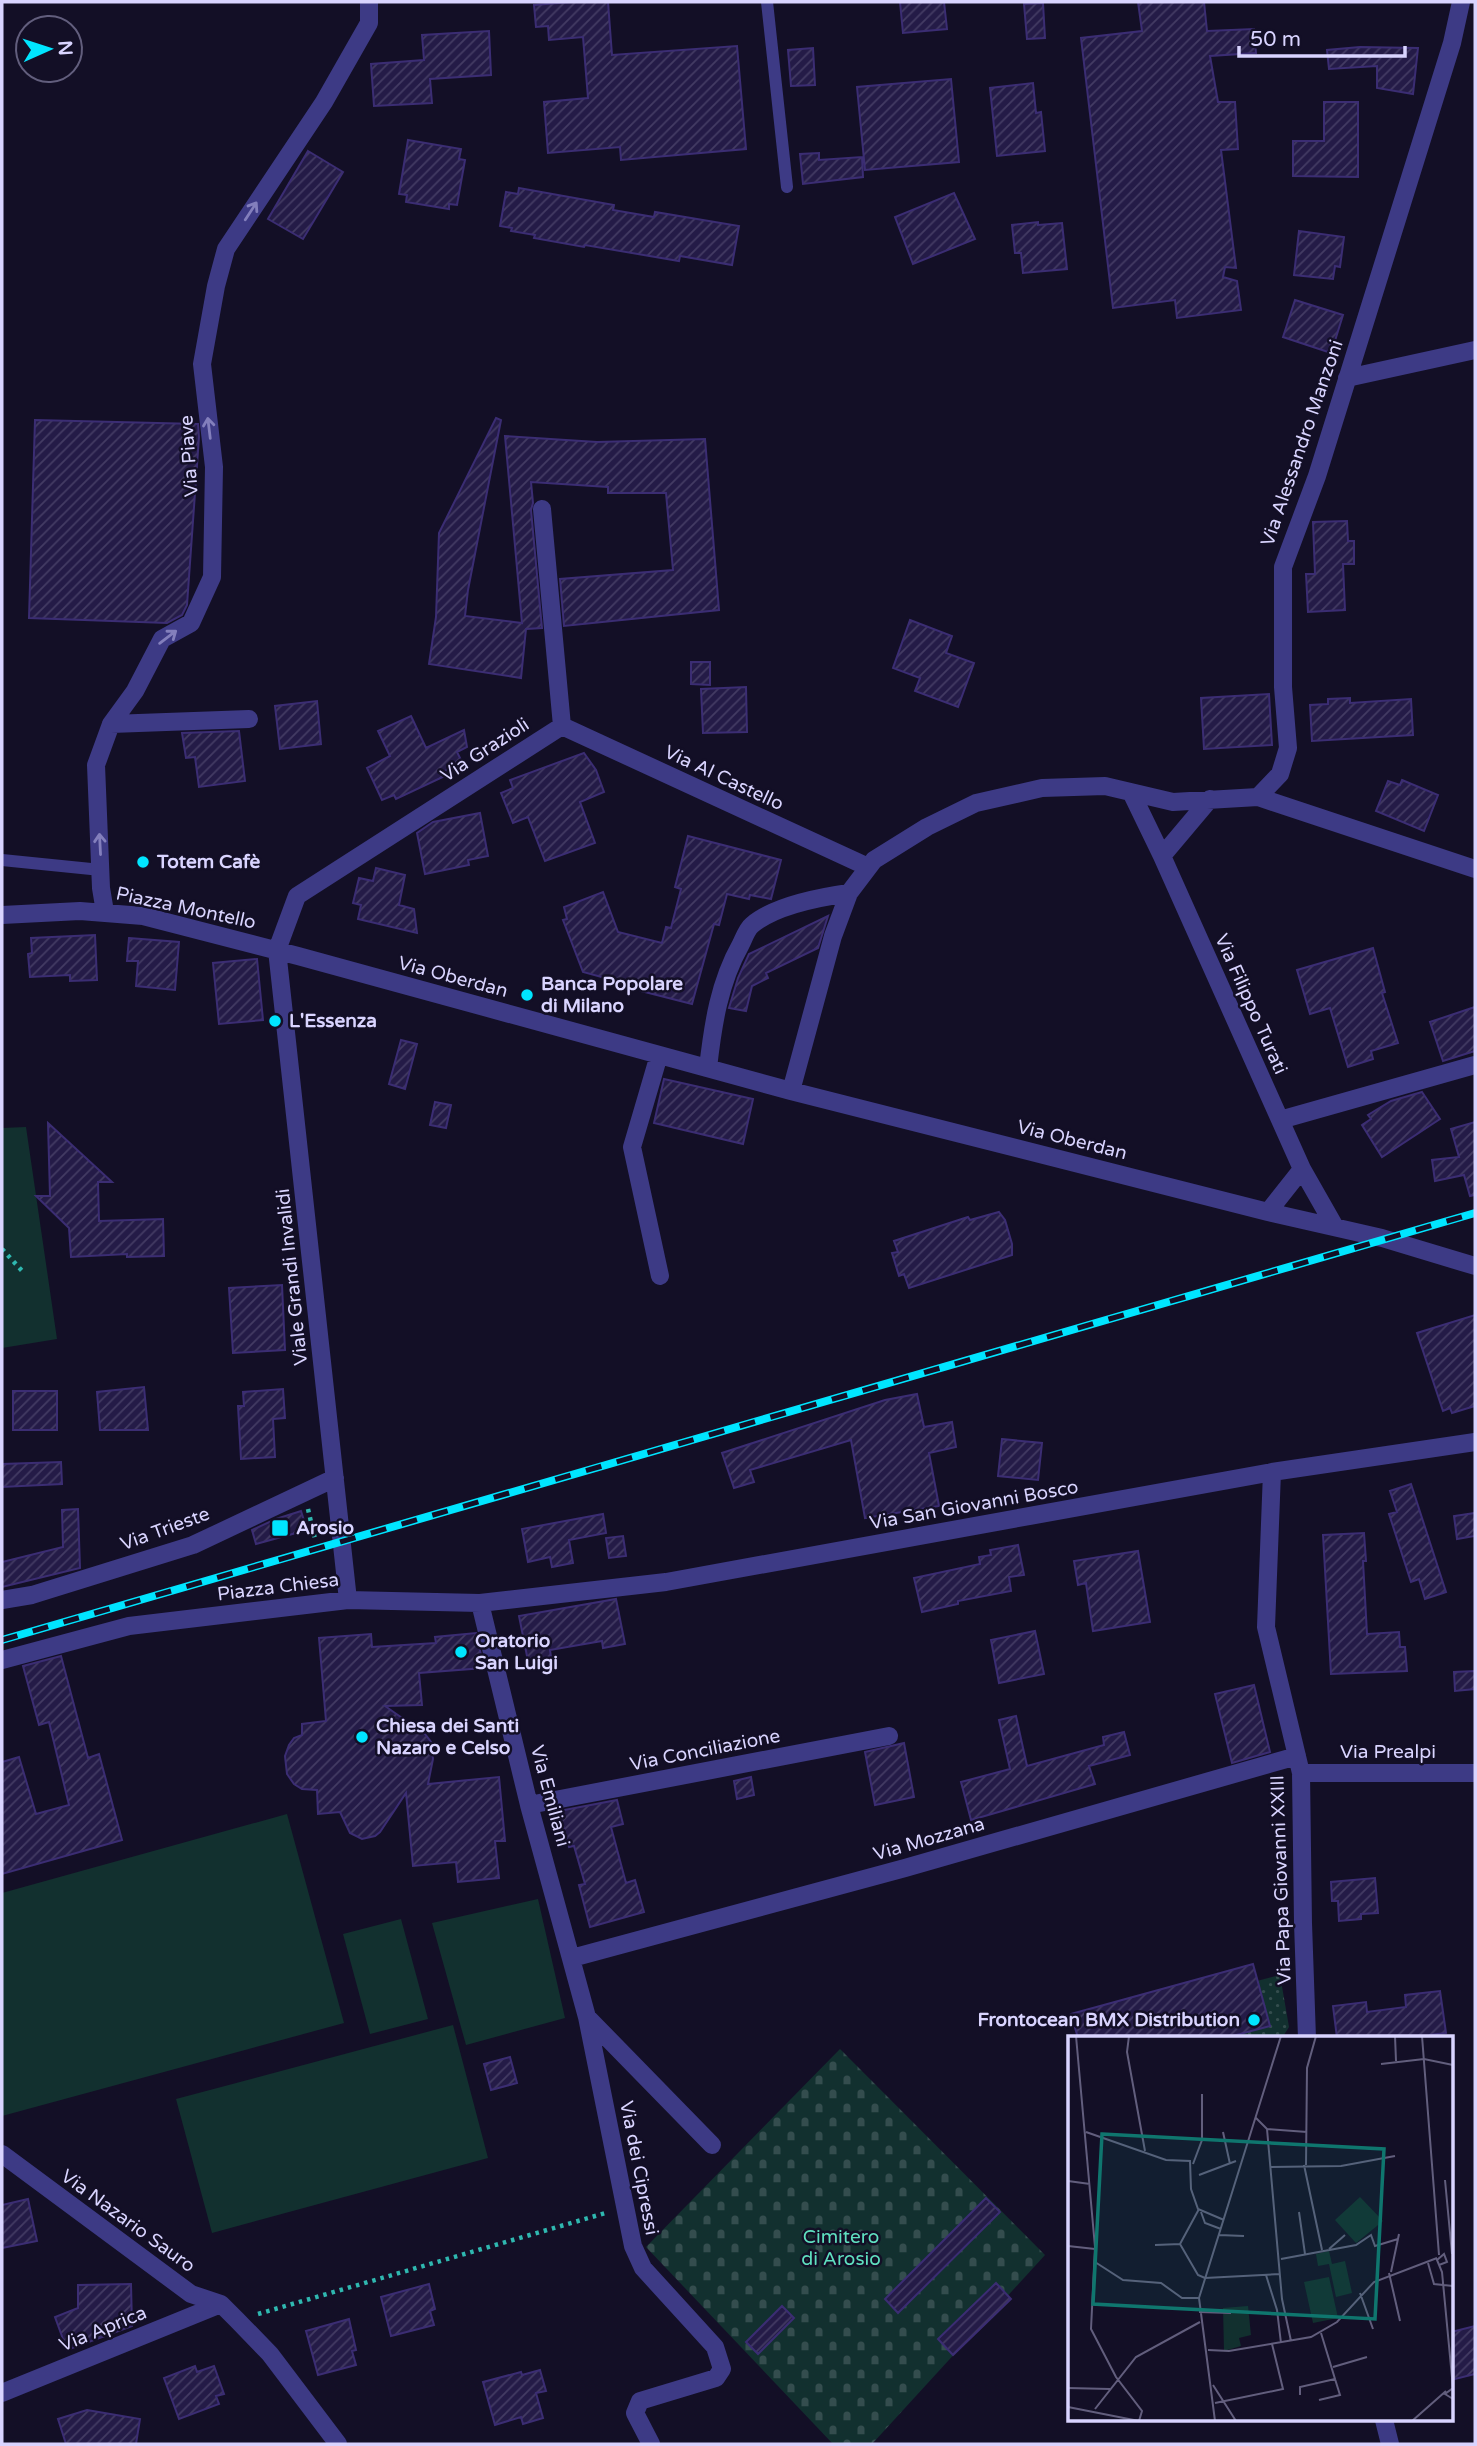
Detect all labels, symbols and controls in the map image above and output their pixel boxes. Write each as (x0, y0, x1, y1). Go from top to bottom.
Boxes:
north arrow (14, 14, 84, 84)
scale bar (1239, 14, 1405, 58)
text: 50 m (1250, 27, 1301, 52)
text: N (54, 40, 76, 56)
one-way arrow (244, 202, 258, 221)
street label: Via Alessandro Manzoni (1256, 337, 1348, 549)
street label: Via Piave (175, 414, 203, 498)
one-way arrow (203, 417, 216, 440)
one-way arrow (158, 630, 177, 645)
street label: Via Grazioli (437, 713, 533, 787)
street label: Via Al Castello (661, 741, 787, 815)
one-way arrow (93, 832, 106, 855)
place label: Totem Cafè (156, 851, 260, 873)
marker: Totem Cafè (135, 854, 151, 870)
street label: Piazza Montello (114, 882, 258, 934)
street label: Via Filippo Turati (1210, 931, 1292, 1077)
street label: Via Oberdan (396, 952, 510, 1002)
place label: Banca Popolare di Milano (541, 973, 683, 1017)
marker: Banca Popolare di Milano (519, 987, 535, 1003)
place label: L'Essenza (289, 1010, 377, 1032)
marker: L'Essenza (267, 1013, 283, 1029)
street label: Via Oberdan (1015, 1116, 1129, 1164)
street label: Viale Grandi Invalidi (272, 1187, 312, 1367)
street label: Via San Giovanni Bosco (868, 1476, 1080, 1534)
street label: Via Trieste (117, 1503, 213, 1555)
place label: Arosio (296, 1517, 354, 1539)
marker: Arosio (270, 1518, 290, 1538)
street label: Piazza Chiesa (216, 1569, 340, 1605)
place label: Oratorio San Luigi (475, 1630, 558, 1675)
marker: Oratorio San Luigi (453, 1644, 469, 1660)
place label: Chiesa dei Santi Nazaro e Celso (376, 1715, 519, 1759)
street label: Via Conciliazione (628, 1725, 782, 1775)
marker: Chiesa dei Santi Nazaro e Celso (354, 1729, 370, 1745)
street label: Via Prealpi (1340, 1741, 1436, 1763)
street label: Via Emiliani (526, 1743, 574, 1849)
street label: Via Papa Giovanni XXIII (1266, 1775, 1296, 1985)
street label: Via Mozzana (871, 1813, 987, 1865)
place label: Frontocean BMX Distribution (977, 2009, 1240, 2031)
marker: Frontocean BMX Distribution (1246, 2012, 1262, 2028)
inset map (1068, 2036, 1452, 2422)
street label: Via dei Cipressi (615, 2099, 663, 2237)
street label: Via Nazario Sauro (57, 2165, 199, 2277)
park label: Cimitero di Arosio (801, 2226, 881, 2270)
street label: Via Aprica (56, 2302, 150, 2356)

